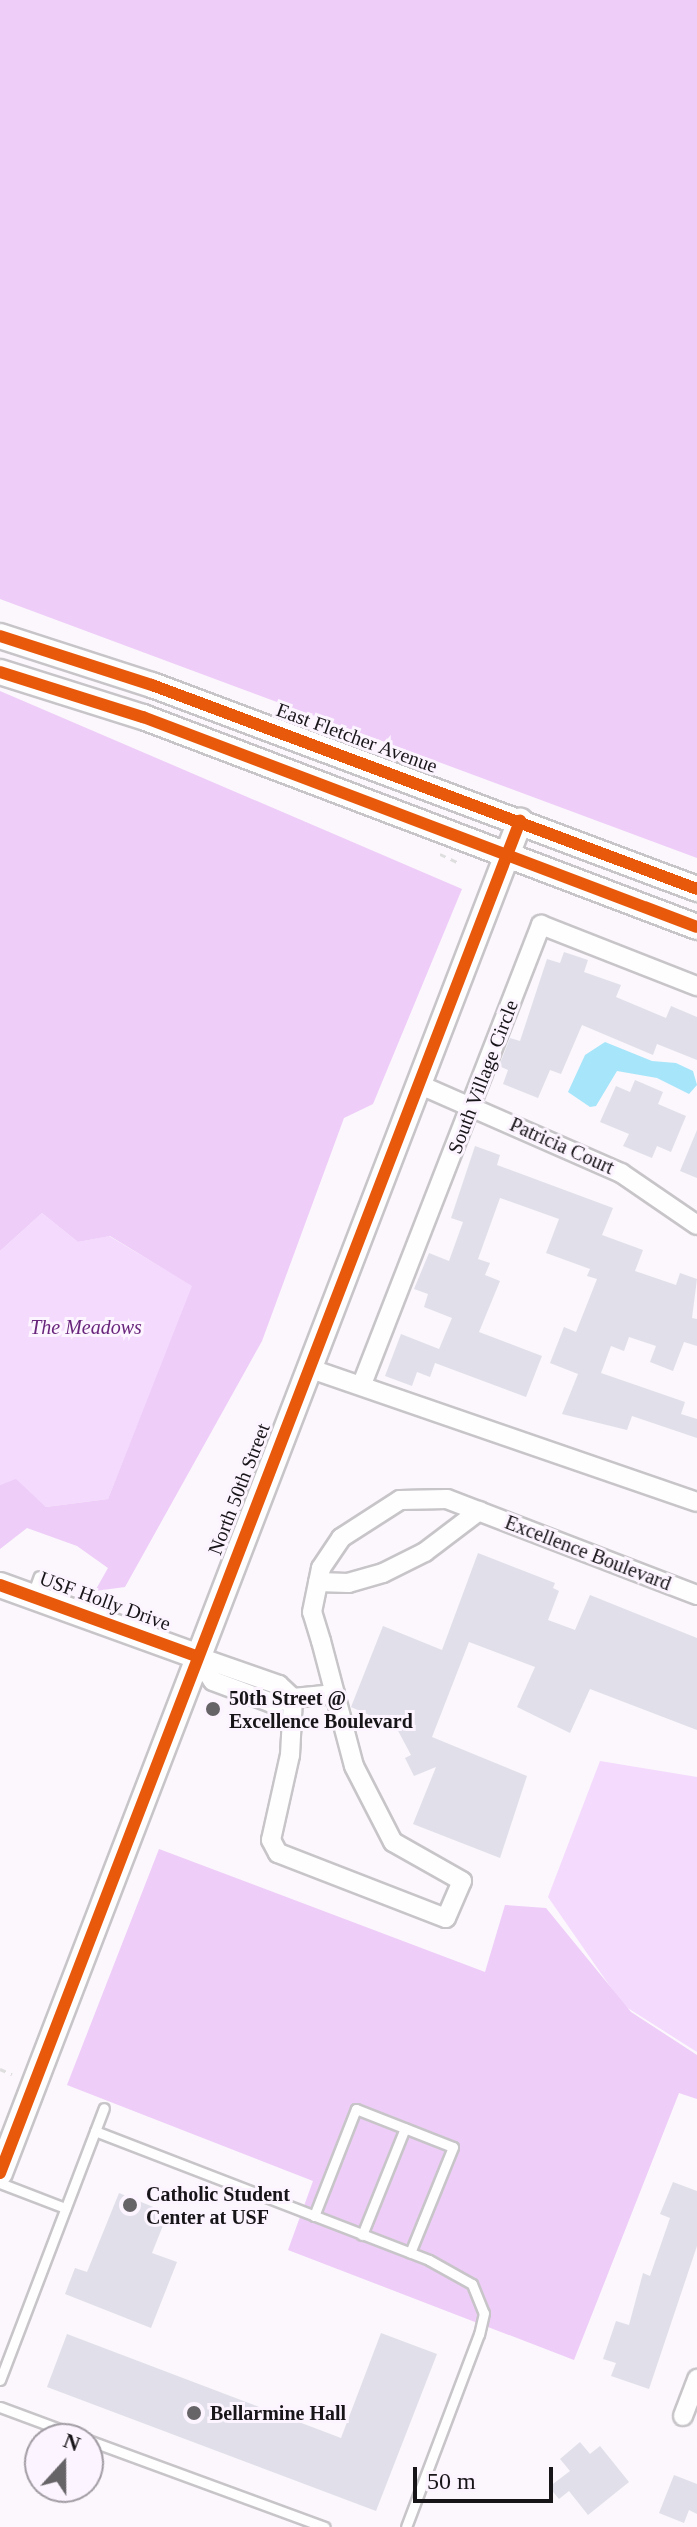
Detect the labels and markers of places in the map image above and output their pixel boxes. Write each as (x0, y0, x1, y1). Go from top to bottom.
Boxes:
place label: 50th Street @ Excellence Boulevard (229, 1686, 413, 1733)
marker: 50th Street @ Excellence Boulevard (204, 1700, 222, 1718)
place label: Catholic Student Center at USF (146, 2182, 290, 2229)
marker: Catholic Student Center at USF (121, 2196, 139, 2214)
place label: Bellarmine Hall (210, 2401, 346, 2425)
marker: Bellarmine Hall (185, 2404, 203, 2422)

